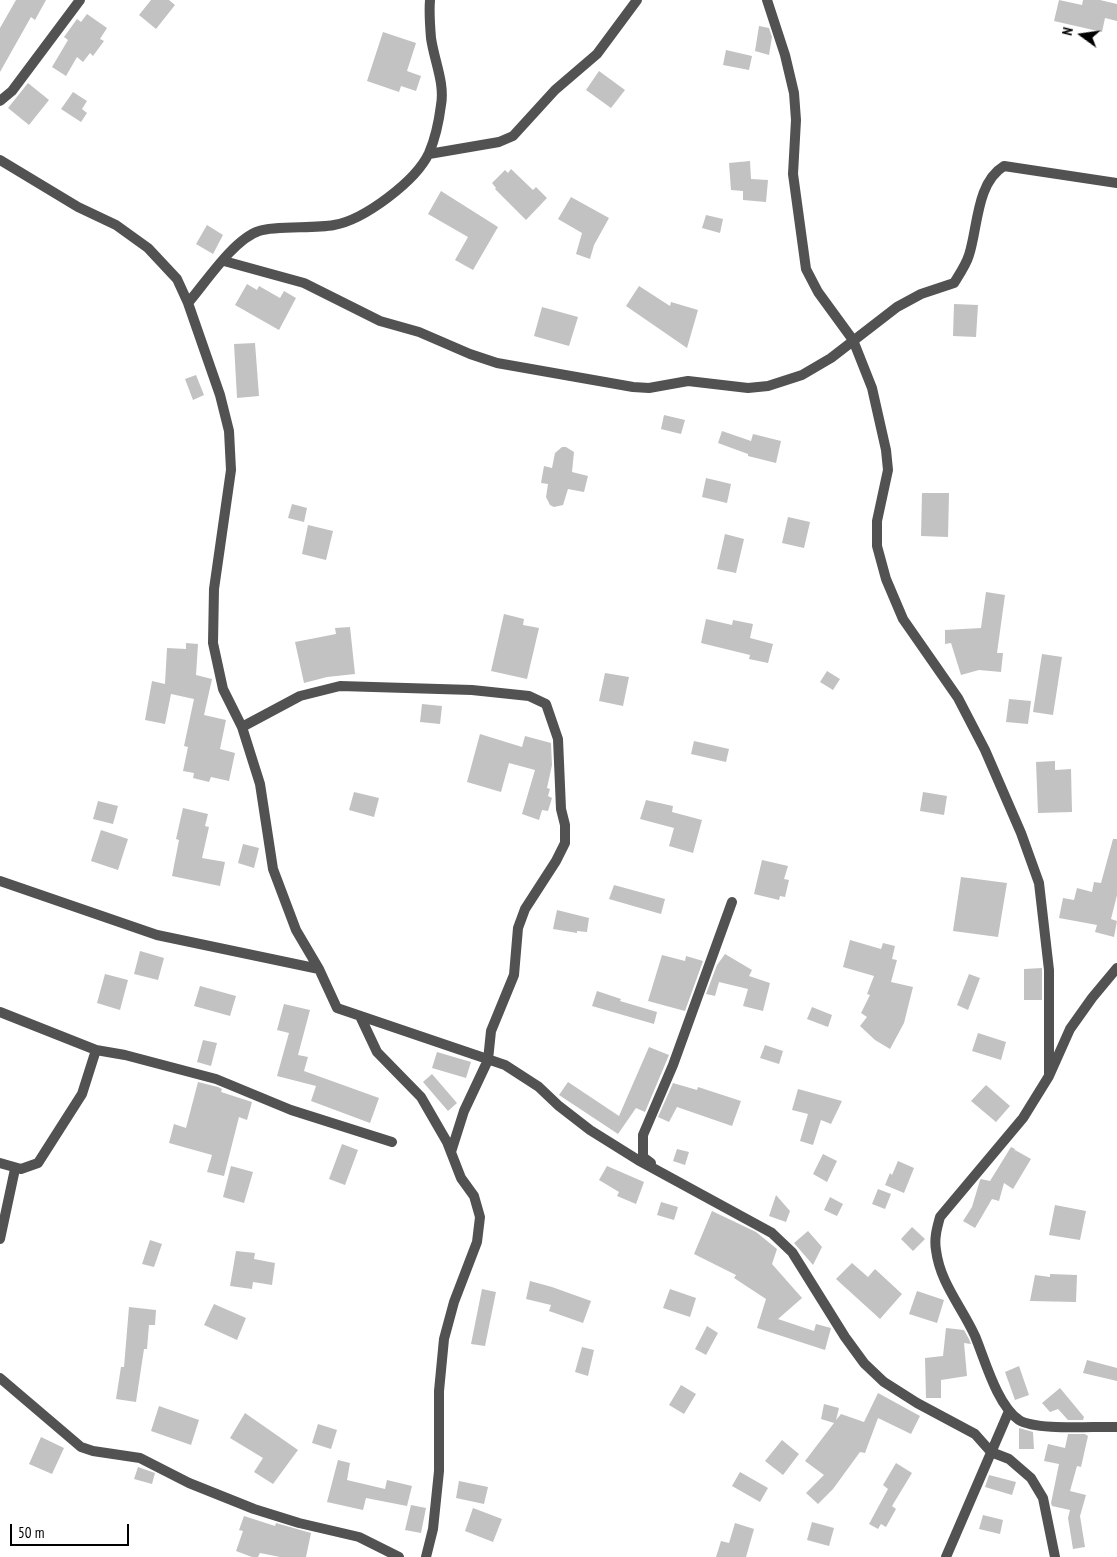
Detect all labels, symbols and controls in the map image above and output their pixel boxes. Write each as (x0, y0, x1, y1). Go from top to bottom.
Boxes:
north arrow (1057, 10, 1107, 60)
text: N (1058, 26, 1077, 37)
scale bar (12, 1514, 131, 1546)
text: 50 m (18, 1523, 44, 1542)

